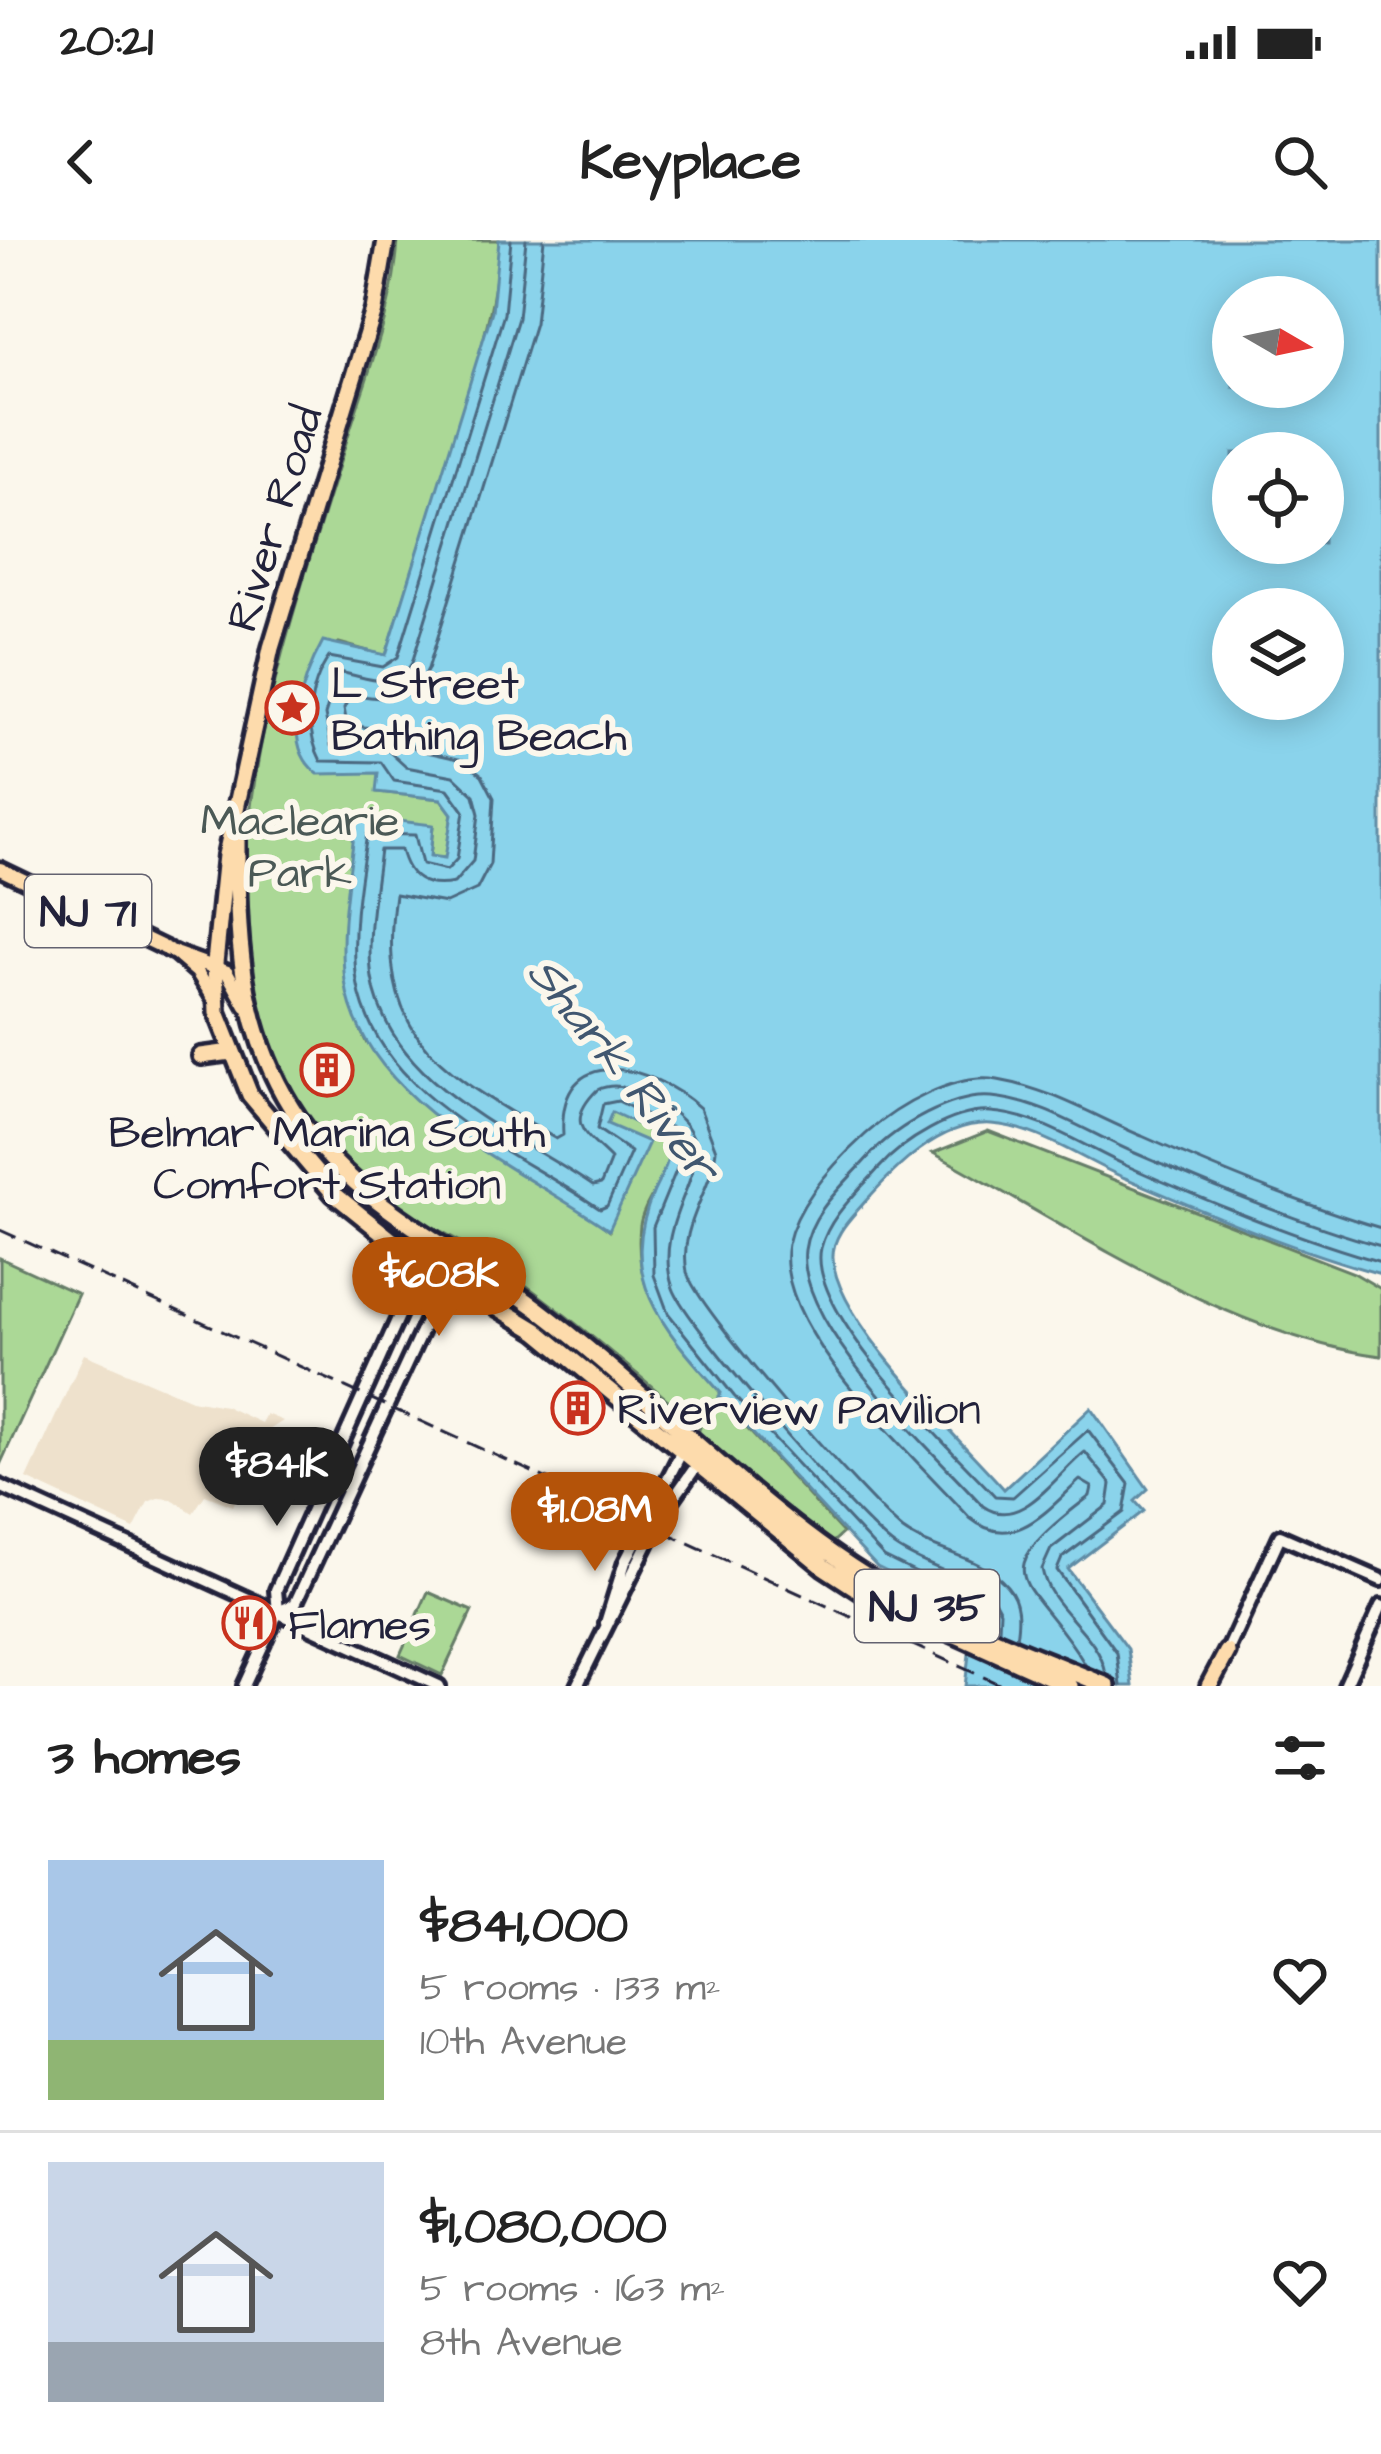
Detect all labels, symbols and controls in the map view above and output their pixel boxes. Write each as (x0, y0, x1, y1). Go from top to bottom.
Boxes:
text: 20:21 (60, 11, 153, 73)
text: Keyplace (580, 125, 801, 200)
icon: back (48, 129, 114, 195)
icon: search (1267, 129, 1333, 195)
north arrow (1212, 276, 1344, 408)
map controls (1212, 276, 1344, 720)
street label: River Road (212, 399, 340, 639)
button: locate (1212, 432, 1344, 564)
button: layers (1212, 588, 1344, 720)
place label: L Street Bathing Beach (331, 654, 627, 768)
place icon: L Street Bathing Beach (264, 680, 320, 736)
park label: Maclearie Park (201, 791, 399, 905)
road number: NJ 71 (25, 875, 151, 947)
water label: Shark River (511, 943, 737, 1200)
building icon: Belmar Marina South Comfort Station (299, 1042, 355, 1098)
place label: Belmar Marina South Comfort Station (109, 1103, 545, 1217)
pin: $608K (355, 1237, 523, 1339)
text: $608K (379, 1249, 499, 1303)
building icon: Riverview Pavilion (550, 1380, 606, 1436)
place label: Riverview Pavilion (617, 1380, 981, 1442)
pin: $841K (193, 1427, 361, 1529)
text: $841K (226, 1439, 328, 1493)
pin: $1.08M (497, 1472, 693, 1574)
text: $1.08M (538, 1484, 652, 1538)
road number: NJ 35 (855, 1570, 999, 1642)
restaurant icon: Flames (221, 1595, 277, 1651)
place label: Flames (288, 1595, 431, 1657)
text: 3 homes (48, 1723, 241, 1794)
icon: filters (1267, 1725, 1333, 1791)
text: $841,000 (420, 1891, 628, 1962)
icon: home (144, 1908, 288, 2052)
icon: heart (1267, 1947, 1333, 2013)
text: 5 rooms · 133 m² (420, 1962, 721, 2016)
text: 10th Avenue (420, 2016, 627, 2070)
text: $1,080,000 (420, 2192, 667, 2263)
icon: home (144, 2210, 288, 2354)
icon: heart (1267, 2249, 1333, 2315)
text: 5 rooms · 163 m² (420, 2263, 725, 2317)
text: 8th Avenue (420, 2317, 623, 2371)

